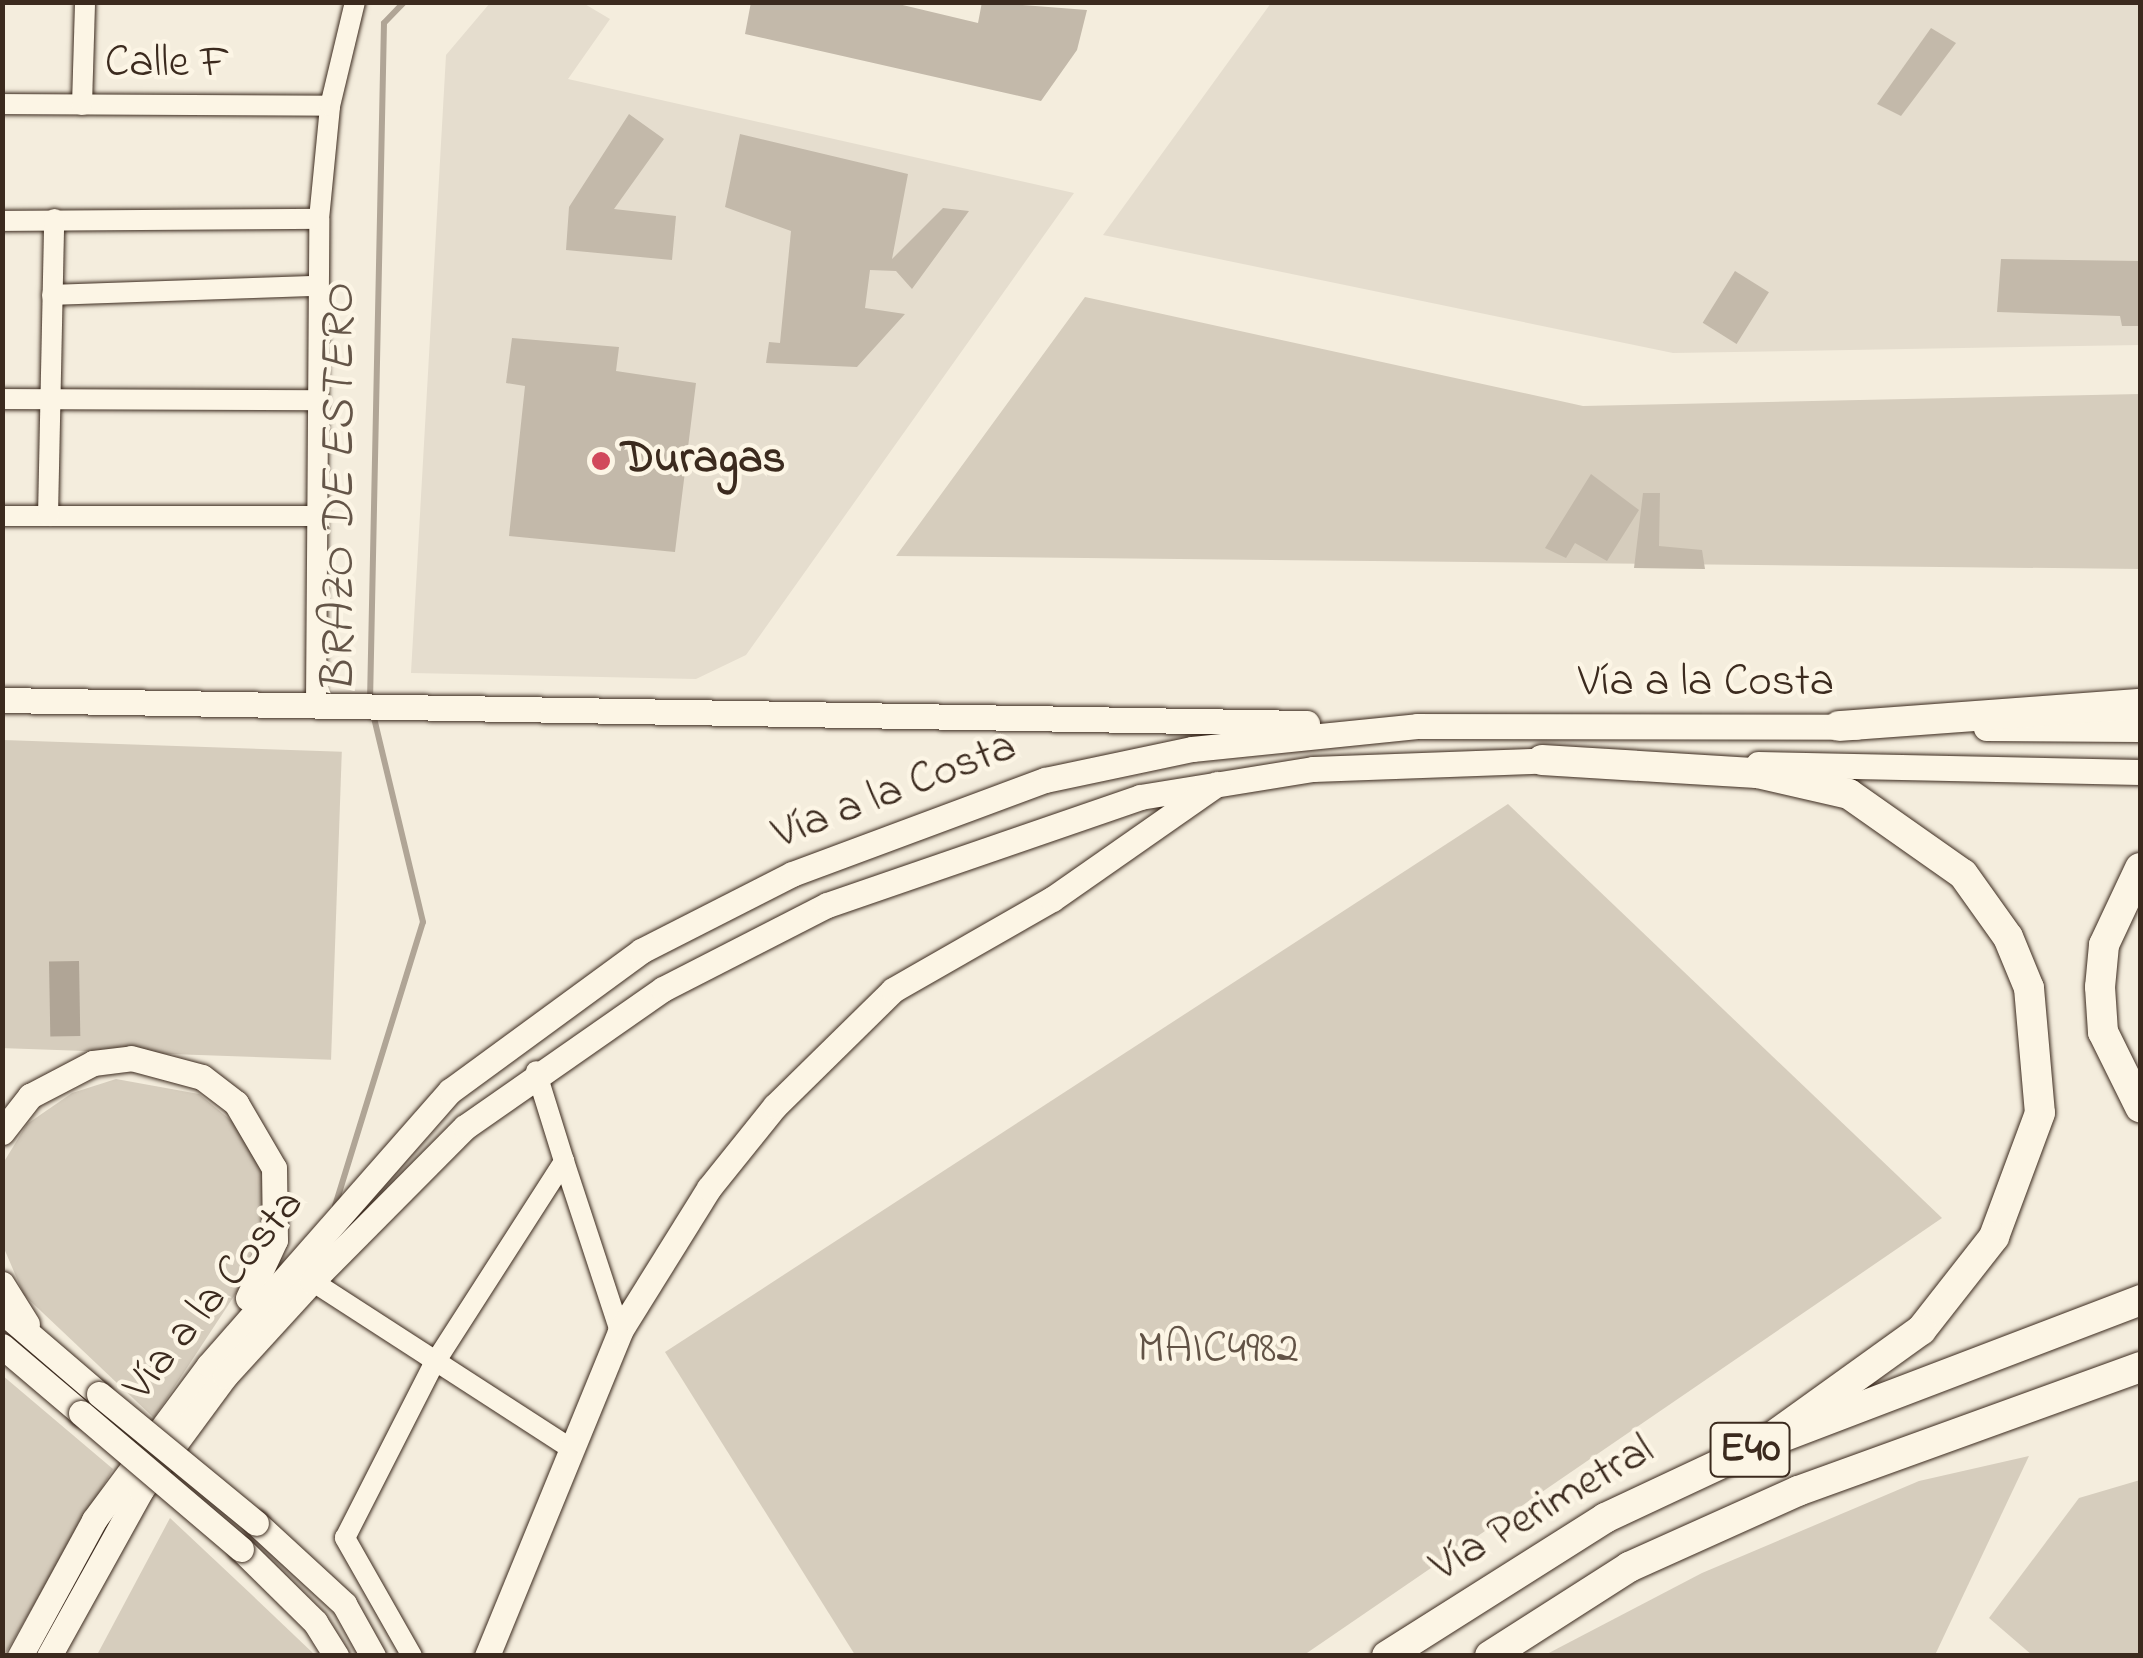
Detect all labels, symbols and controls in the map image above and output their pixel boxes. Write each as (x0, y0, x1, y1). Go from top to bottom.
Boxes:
street label: Calle F (105, 38, 229, 92)
water label: BRAZO DE ESTERO (312, 285, 370, 693)
place label: Duragas (621, 434, 785, 488)
marker: Duragas (590, 450, 612, 472)
street label: Vía a la Costa (1578, 657, 1834, 711)
street label: Vía a la Costa (766, 721, 1024, 863)
street label: Vía a la Costa (113, 1179, 317, 1413)
park label: MAIC4982 (1137, 1324, 1299, 1378)
road number: E40 (1708, 1413, 1792, 1487)
street label: Vía Perimetral (1422, 1424, 1664, 1596)

